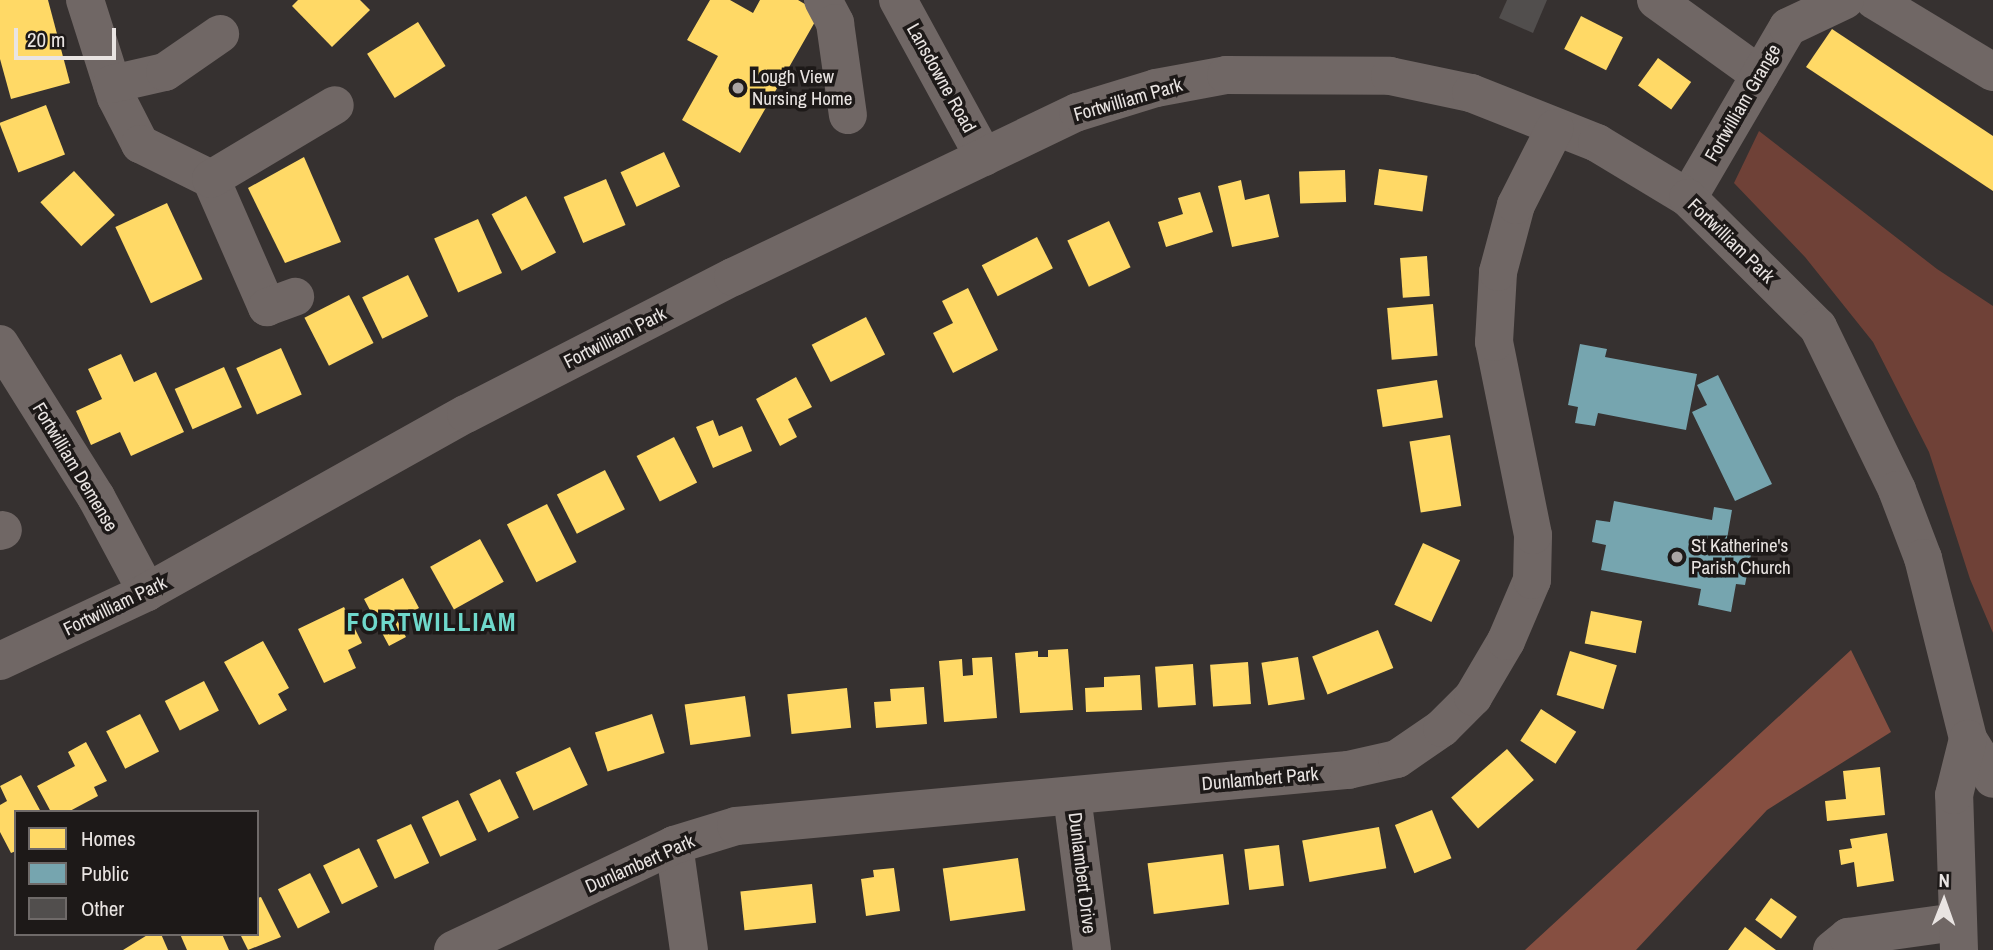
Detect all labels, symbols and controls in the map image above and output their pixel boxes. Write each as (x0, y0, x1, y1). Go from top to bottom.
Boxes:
scale bar (18, 14, 119, 58)
street label: Lansdowne Road (902, 19, 980, 137)
text: 20 m (27, 25, 65, 54)
street label: Fortwilliam Grange (1700, 40, 1786, 166)
place label: Lough View Nursing Home (752, 66, 852, 110)
street label: Fortwilliam Park (1071, 74, 1185, 126)
marker: Lough View Nursing Home (730, 80, 746, 96)
street label: Fortwilliam Park (1683, 194, 1779, 288)
street label: Fortwilliam Park (560, 302, 670, 374)
street label: Fortwilliam Demense (28, 398, 122, 536)
place label: St Katherine's Parish Church (1691, 535, 1791, 579)
marker: St Katherine's Parish Church (1669, 549, 1685, 565)
street label: Fortwilliam Park (60, 571, 170, 641)
district label: FORTWILLIAM (348, 606, 516, 638)
street label: Dunlambert Park (1201, 763, 1319, 795)
legend (14, 810, 259, 936)
street label: Dunlambert Drive (1063, 811, 1101, 935)
text: Homes (81, 824, 136, 853)
street label: Dunlambert Park (582, 830, 698, 898)
text: Public (81, 859, 129, 888)
north arrow (1909, 866, 1979, 936)
text: N (1939, 867, 1950, 893)
text: Other (81, 894, 124, 923)

